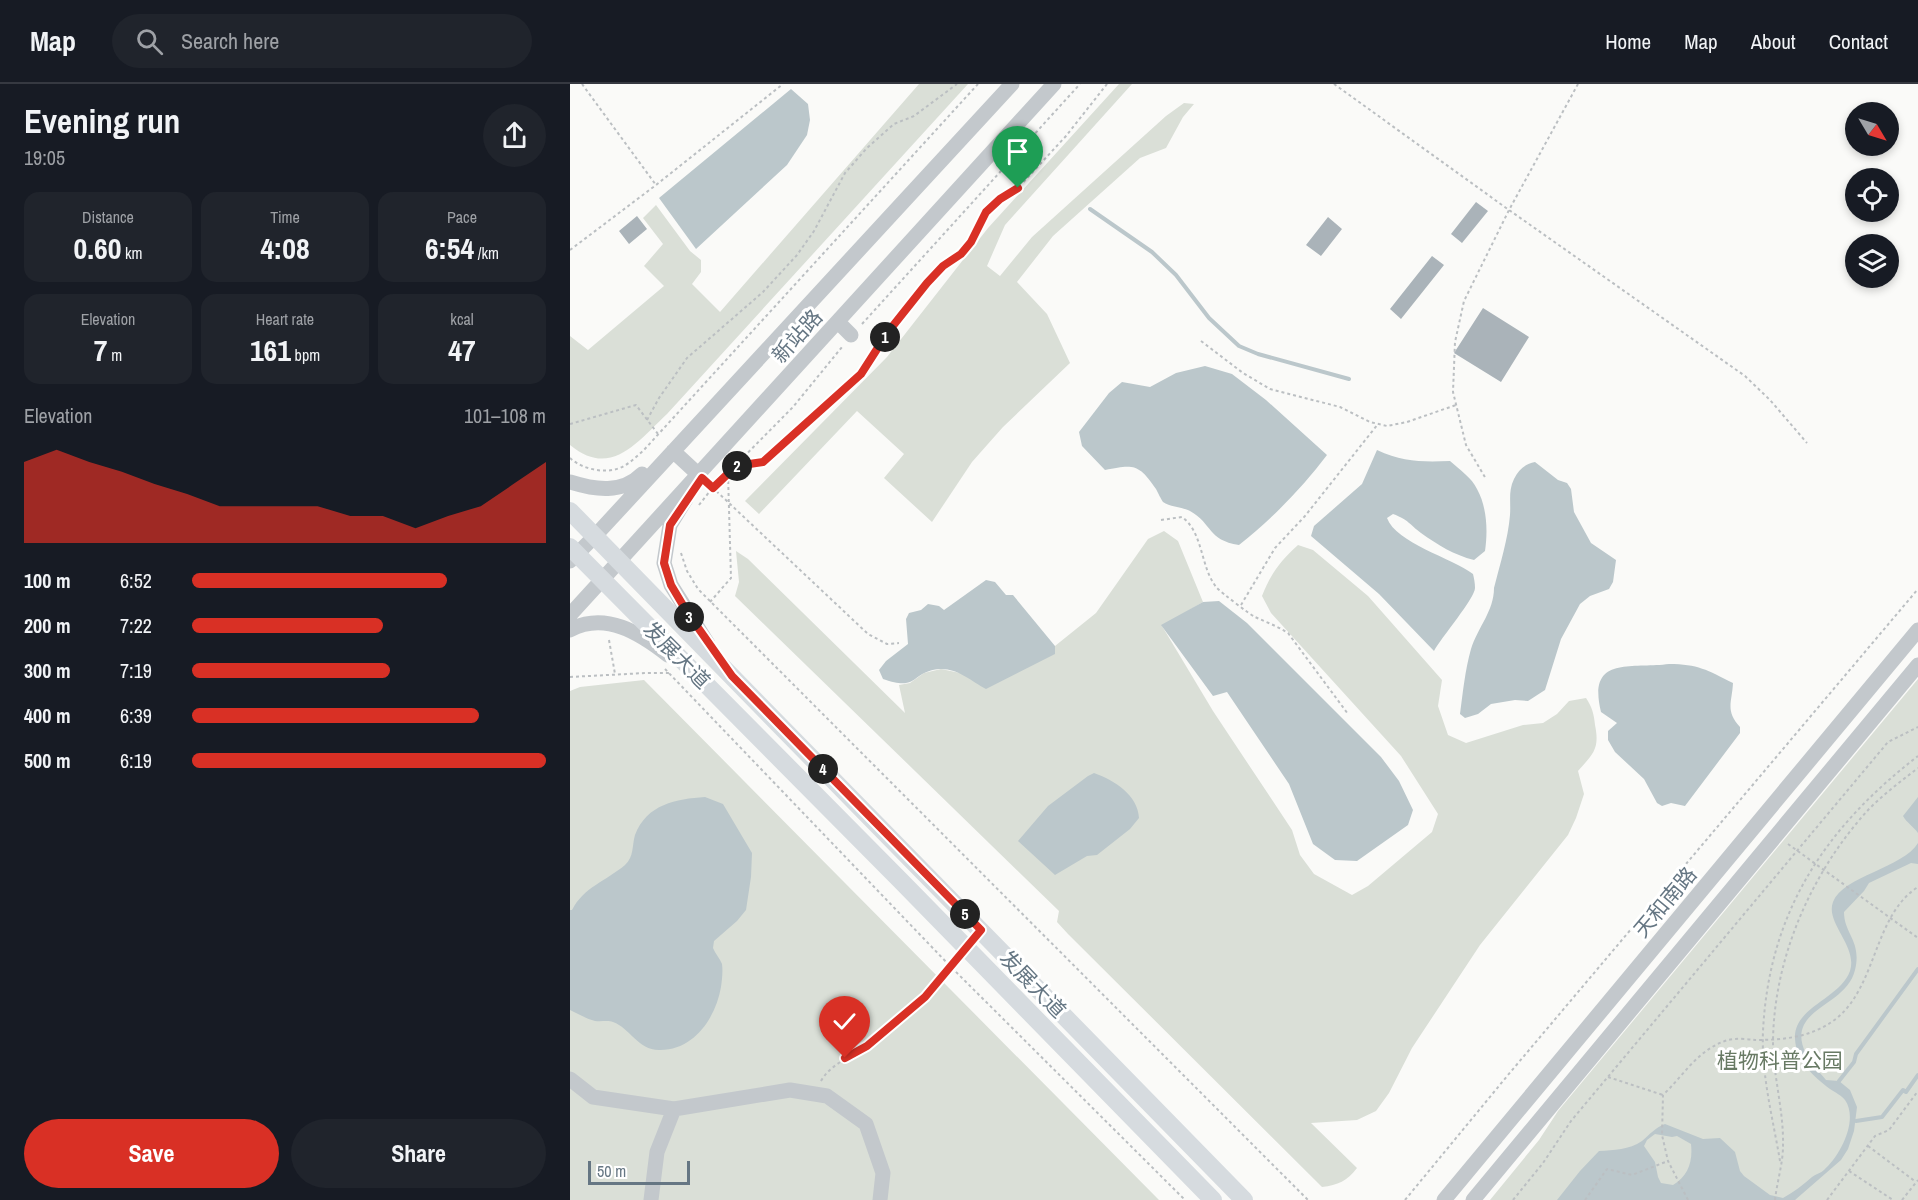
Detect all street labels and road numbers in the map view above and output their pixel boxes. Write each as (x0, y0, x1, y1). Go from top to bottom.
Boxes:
street label: 新站路 (765, 303, 829, 369)
street label: 发展大道 (637, 615, 717, 695)
street label: 天和南路 (1627, 861, 1703, 943)
street label: 发展大道 (993, 944, 1073, 1024)

